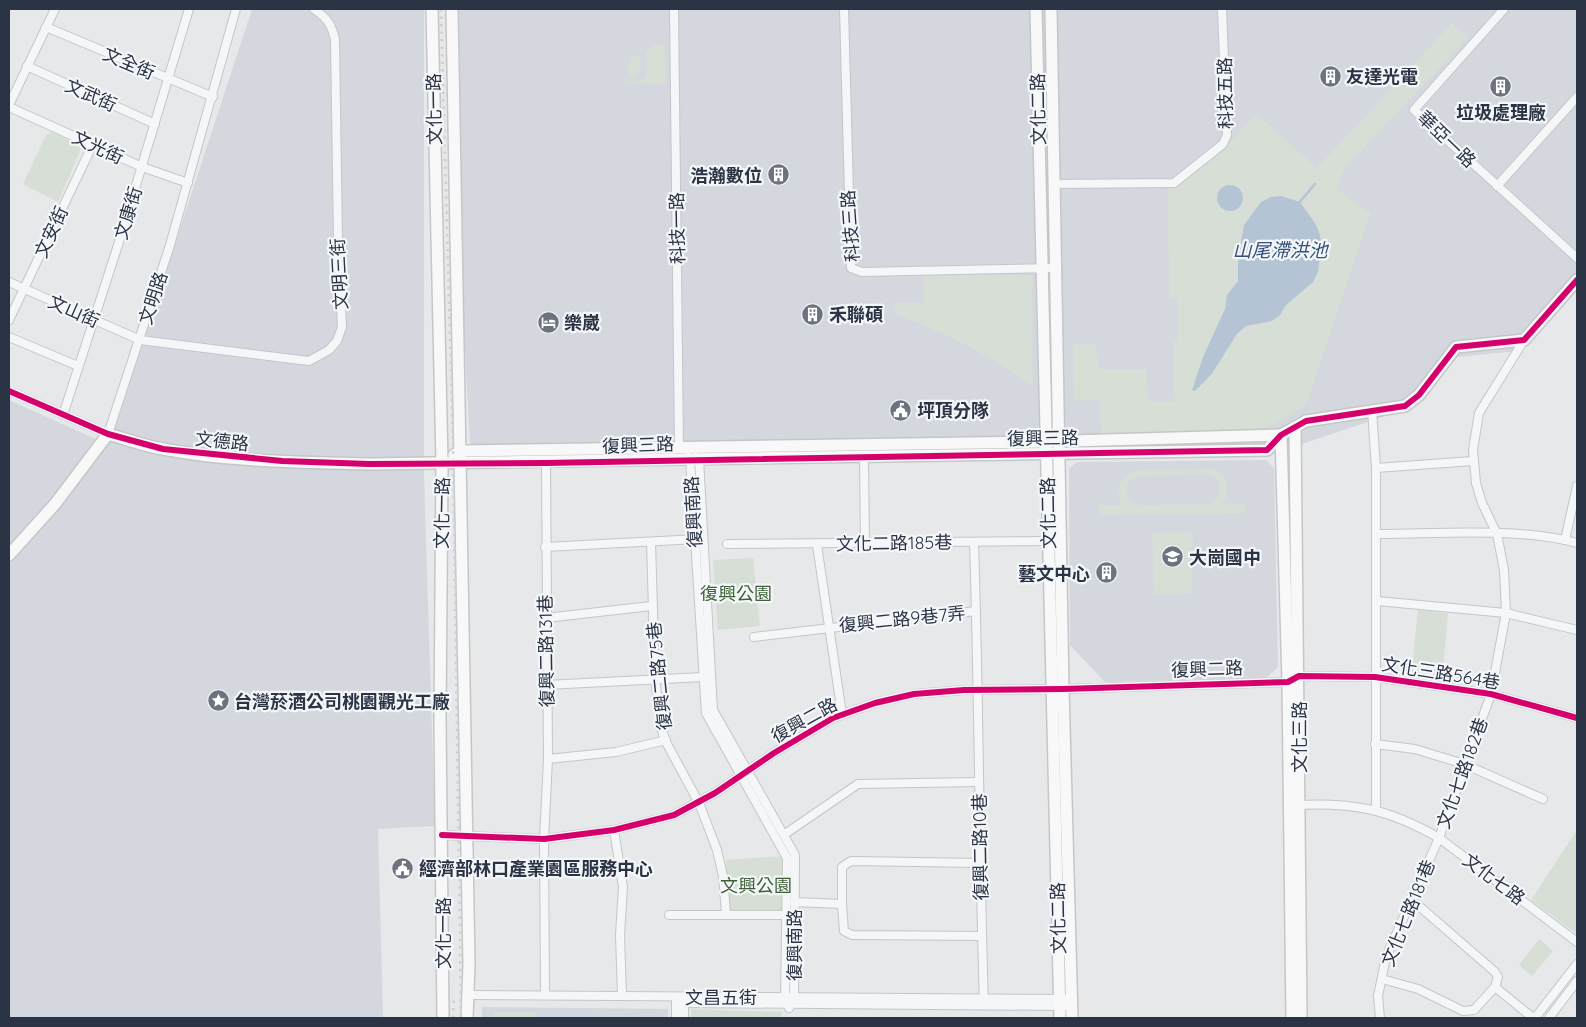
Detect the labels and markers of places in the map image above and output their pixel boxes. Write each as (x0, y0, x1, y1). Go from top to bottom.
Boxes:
building icon: 友達光電 (1318, 64, 1342, 88)
place label: 友達光電 (1346, 65, 1418, 88)
building icon: 垃圾處理廠 (1489, 75, 1513, 99)
place label: 垃圾處理廠 (1456, 101, 1546, 124)
building icon: 浩瀚數位 (766, 163, 790, 187)
place label: 浩瀚數位 (690, 164, 762, 187)
building icon: 禾聯碩 (801, 302, 825, 326)
place label: 禾聯碩 (829, 303, 883, 326)
hotel icon: 樂崴 (536, 310, 560, 334)
place label: 樂崴 (564, 311, 600, 334)
public building icon: 坪頂分隊 (889, 398, 913, 422)
place label: 坪頂分隊 (917, 399, 989, 422)
school or university icon: 大崗國中 (1161, 545, 1185, 569)
place label: 大崗國中 (1189, 546, 1261, 569)
building icon: 藝文中心 (1094, 561, 1118, 585)
place label: 藝文中心 (1018, 562, 1090, 585)
place icon: 台灣菸酒公司桃園觀光工廠 (206, 689, 230, 713)
place label: 台灣菸酒公司桃園觀光工廠 (234, 690, 450, 713)
public building icon: 經濟部林口產業園區服務中心 (391, 856, 415, 880)
place label: 經濟部林口產業園區服務中心 (419, 857, 653, 880)

